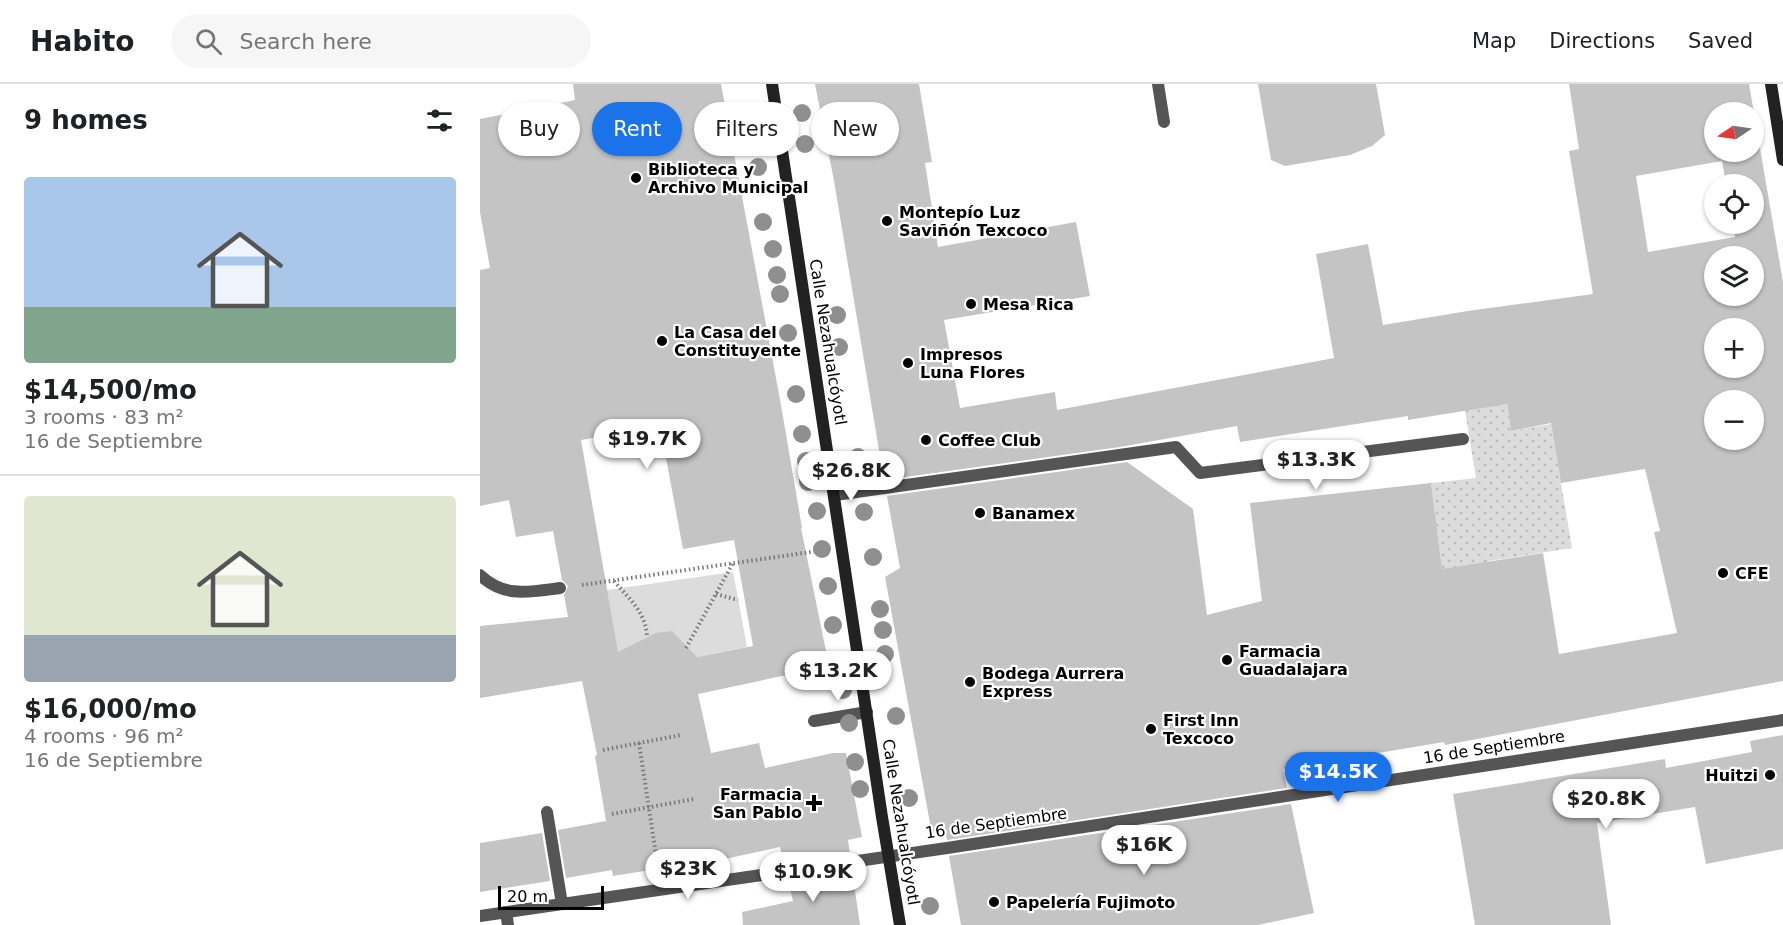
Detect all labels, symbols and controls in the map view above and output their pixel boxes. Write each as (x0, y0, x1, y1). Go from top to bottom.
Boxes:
search box (171, 14, 591, 68)
text: Habito (30, 25, 135, 58)
icon: search (192, 25, 225, 58)
text: Search here (240, 29, 372, 54)
text: Map (1472, 29, 1516, 53)
text: Directions (1549, 29, 1655, 53)
text: Saved (1688, 29, 1753, 53)
chip: Buy (498, 102, 580, 156)
chip: Rent (592, 102, 682, 156)
chip: Filters (694, 102, 799, 156)
chip: New (811, 102, 899, 156)
north arrow (1704, 102, 1764, 162)
map controls (1704, 102, 1764, 450)
icon: filters (423, 104, 456, 137)
text: 9 homes (24, 105, 148, 135)
place label: Biblioteca y Archivo Municipal (648, 160, 809, 197)
marker: Biblioteca y Archivo Municipal (629, 171, 643, 185)
button: locate (1704, 174, 1764, 234)
place label: Montepío Luz Saviñón Texcoco (899, 203, 1048, 240)
marker: Montepío Luz Saviñón Texcoco (880, 214, 894, 228)
icon: home (186, 216, 294, 324)
button: layers (1704, 246, 1764, 306)
street label: Calle Nezahualcóyotl (805, 258, 851, 426)
place label: Mesa Rica (983, 295, 1074, 314)
marker: Mesa Rica (964, 297, 978, 311)
button: + (1704, 318, 1764, 378)
place label: La Casa del Constituyente (674, 323, 801, 360)
marker: La Casa del Constituyente (655, 334, 669, 348)
place label: Impresos Luna Flores (920, 345, 1025, 382)
marker: Impresos Luna Flores (901, 356, 915, 370)
text: $14,500/mo (24, 375, 197, 405)
button: − (1704, 390, 1764, 450)
text: 3 rooms · 83 m² (24, 405, 184, 429)
pin: $19.7K (598, 419, 696, 470)
text: $19.7K (608, 426, 686, 450)
text: 16 de Septiembre (24, 429, 203, 453)
place label: Coffee Club (938, 431, 1041, 450)
marker: Coffee Club (919, 433, 933, 447)
pin: $13.3K (1267, 440, 1365, 491)
text: $13.3K (1277, 447, 1355, 471)
pin: $26.8K (802, 451, 900, 502)
text: $26.8K (812, 458, 890, 482)
place label: Banamex (992, 504, 1076, 523)
marker: Banamex (973, 506, 987, 520)
icon: home (186, 535, 294, 643)
place label: CFE (1735, 564, 1769, 583)
marker: CFE (1716, 566, 1730, 580)
place label: Farmacia Guadalajara (1239, 642, 1348, 679)
pin: $13.2K (789, 651, 887, 702)
marker: Farmacia Guadalajara (1220, 653, 1234, 667)
text: $13.2K (799, 658, 877, 682)
place label: Bodega Aurrera Express (982, 664, 1124, 701)
marker: Bodega Aurrera Express (963, 675, 977, 689)
text: $16,000/mo (24, 694, 197, 724)
place label: First Inn Texcoco (1163, 711, 1239, 748)
marker: First Inn Texcoco (1144, 722, 1158, 736)
text: 4 rooms · 96 m² (24, 724, 184, 748)
street label: 16 de Septiembre (1422, 726, 1566, 768)
street label: Calle Nezahualcóyotl (878, 738, 924, 906)
text: 16 de Septiembre (24, 748, 203, 772)
pin: $14.5K (1289, 752, 1387, 803)
text: $14.5K (1299, 759, 1377, 783)
place label: Huitzi (1705, 766, 1758, 785)
marker: Huitzi (1763, 768, 1777, 782)
pin: $20.8K (1557, 779, 1655, 830)
place label: Farmacia San Pablo (713, 785, 802, 822)
text: $20.8K (1567, 786, 1645, 810)
marker: Farmacia San Pablo (807, 796, 821, 810)
street label: 16 de Septiembre (924, 804, 1068, 842)
pin: $16K (1108, 825, 1180, 876)
text: $16K (1115, 832, 1173, 856)
pin: $23K (652, 849, 724, 900)
pin: $10.9K (764, 852, 862, 903)
text: $23K (659, 856, 717, 880)
text: $10.9K (774, 859, 852, 883)
scale bar (498, 883, 604, 910)
text: 20 m (507, 887, 548, 906)
place label: Papelería Fujimoto (1006, 893, 1175, 912)
marker: Papelería Fujimoto (987, 895, 1001, 909)

